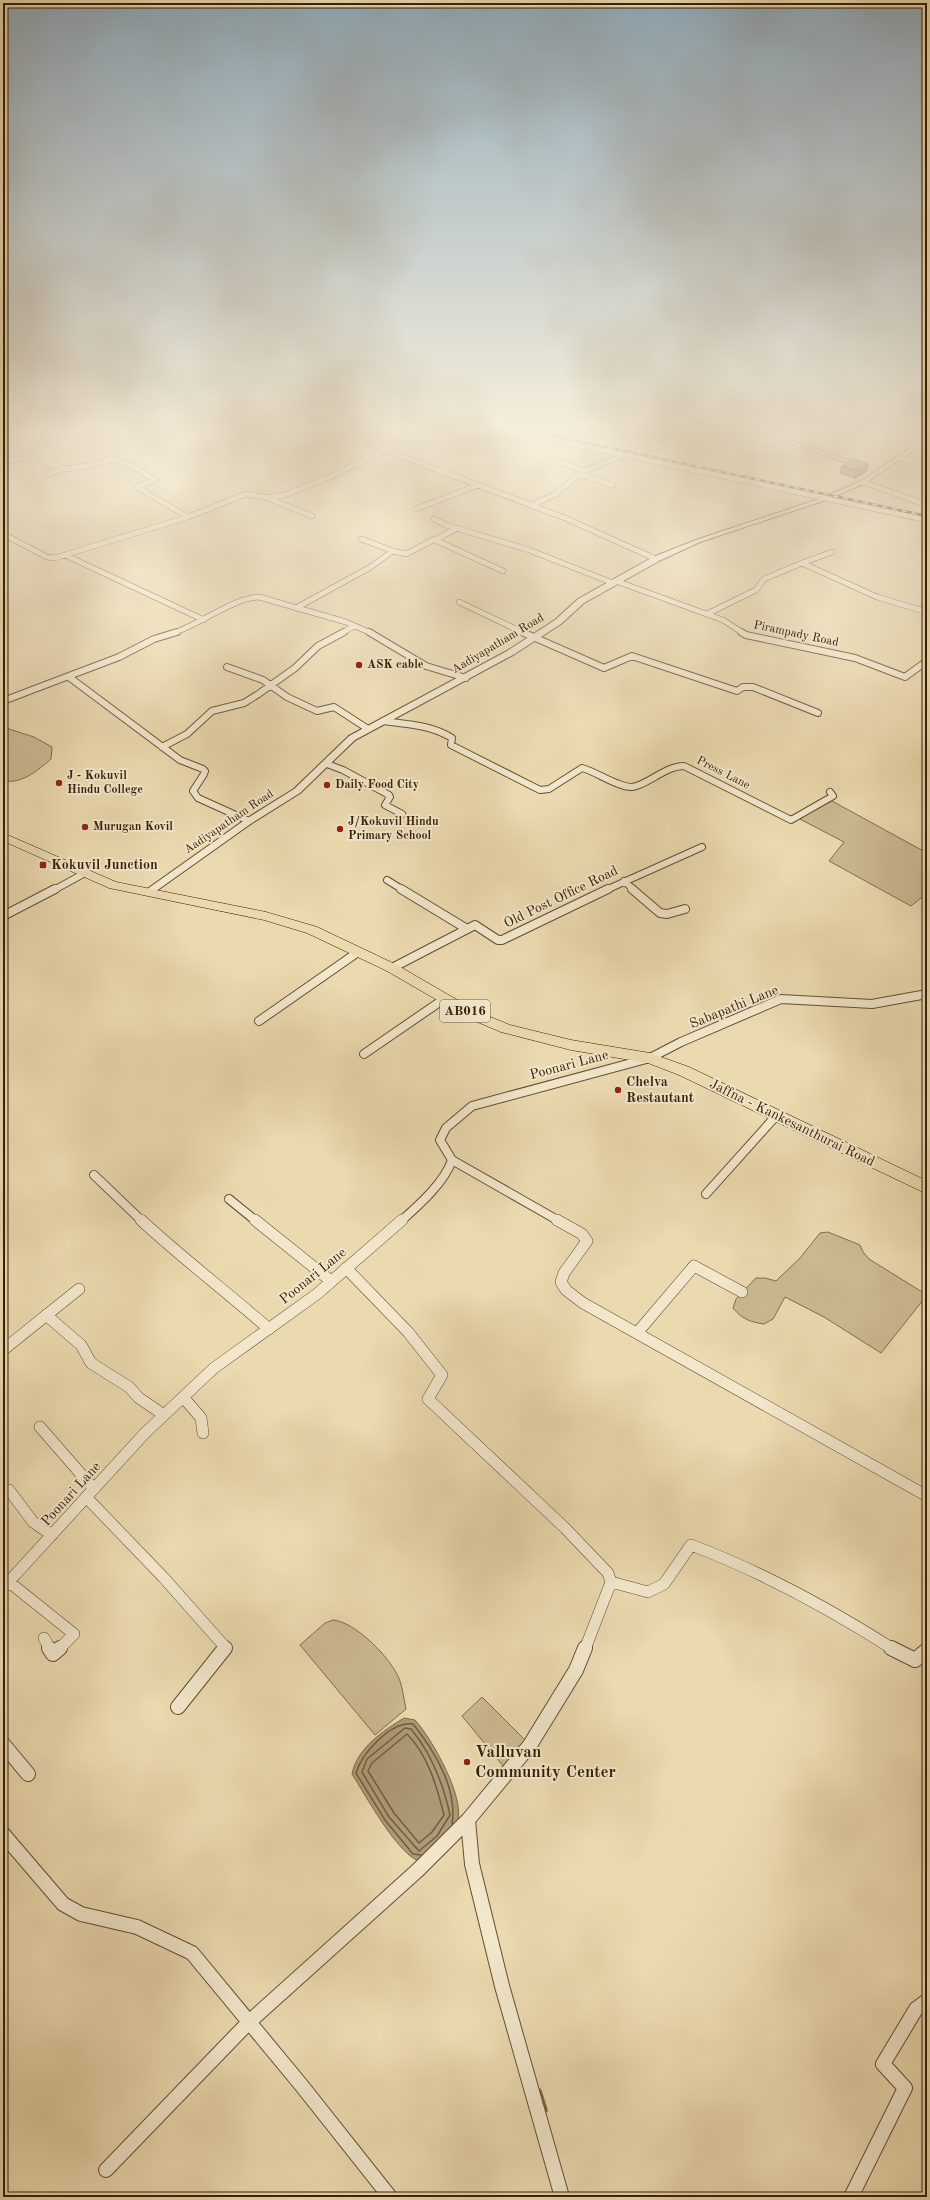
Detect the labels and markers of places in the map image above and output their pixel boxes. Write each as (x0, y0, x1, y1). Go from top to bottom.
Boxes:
place label: ASK cable (367, 659, 424, 671)
marker: ASK cable (354, 660, 364, 670)
place label: J - Kokuvil Hindu College (67, 770, 143, 796)
marker: J - Kokuvil Hindu College (54, 778, 64, 788)
place label: Daily Food City (335, 779, 419, 791)
marker: Daily Food City (322, 780, 332, 790)
place label: J/Kokuvil Hindu Primary School (348, 816, 439, 842)
place label: Murugan Kovil (93, 821, 173, 833)
marker: Murugan Kovil (80, 822, 90, 832)
marker: J/Kokuvil Hindu Primary School (335, 824, 345, 834)
place label: Kokuvil Junction (51, 858, 158, 872)
marker: Kokuvil Junction (38, 860, 48, 870)
place label: Chelva Restautant (626, 1075, 694, 1105)
marker: Chelva Restautant (613, 1085, 623, 1095)
place label: Valluvan Community Center (475, 1744, 616, 1781)
marker: Valluvan Community Center (462, 1757, 472, 1767)

